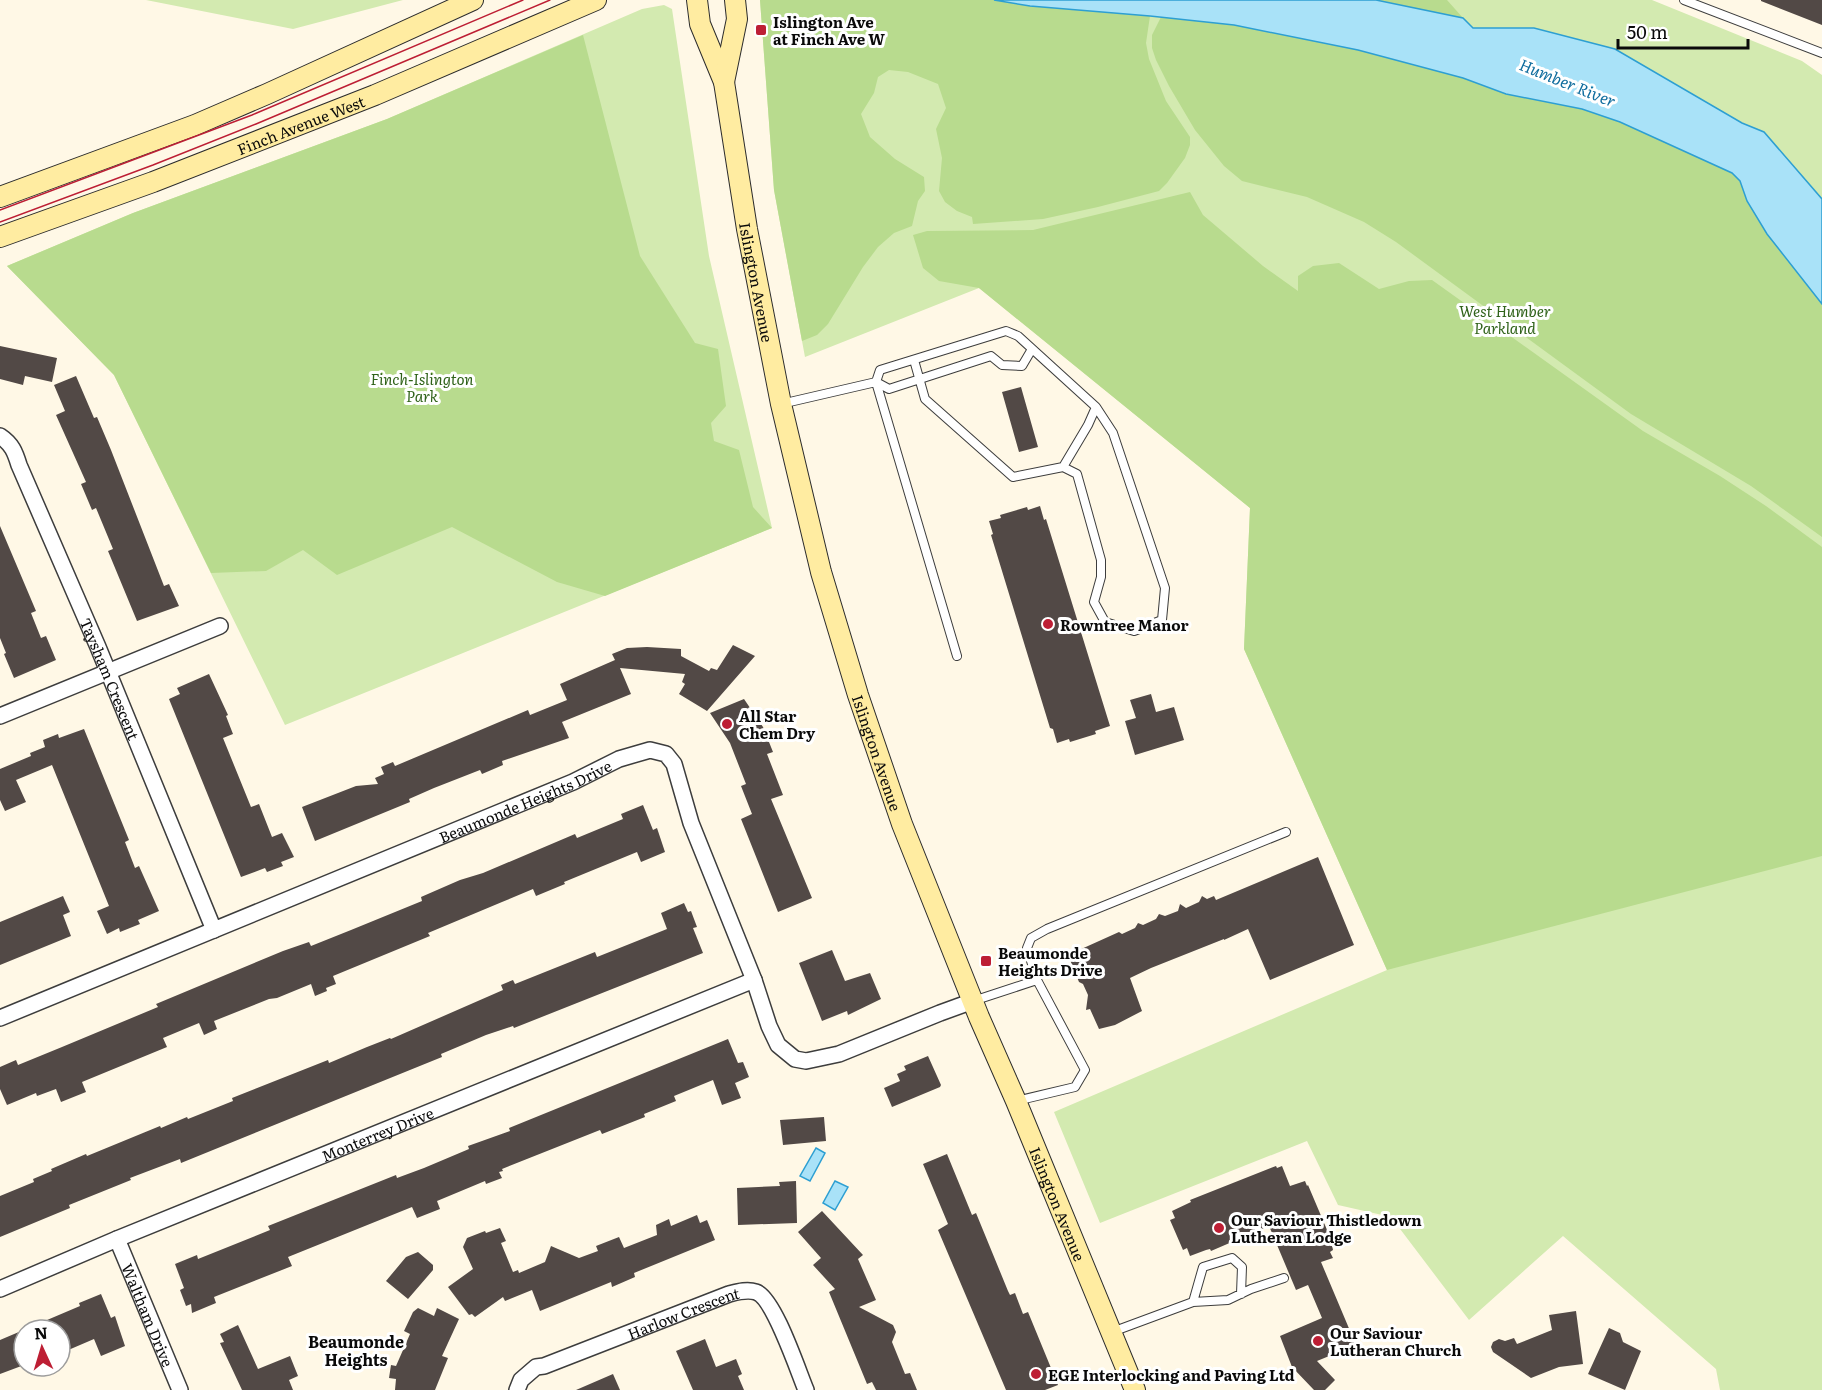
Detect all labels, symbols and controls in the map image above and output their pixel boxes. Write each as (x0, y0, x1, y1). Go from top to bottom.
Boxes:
place label: Islington Ave at Finch Ave W (773, 10, 885, 50)
scale bar (1618, 12, 1748, 50)
text: 50 m (1627, 18, 1668, 45)
marker: Islington Ave at Finch Ave W (754, 23, 768, 37)
water label: Humber River (1516, 52, 1620, 112)
street label: Finch Avenue West (233, 89, 368, 160)
street label: Islington Avenue (735, 221, 780, 344)
park label: West Humber Parkland (1459, 299, 1551, 339)
park label: Finch-Islington Park (371, 367, 474, 407)
place label: Rowntree Manor (1060, 613, 1189, 636)
street label: Taysham Crescent (75, 614, 146, 743)
marker: Rowntree Manor (1041, 617, 1055, 631)
street label: Islington Avenue (847, 691, 908, 814)
place label: All Star Chem Dry (739, 704, 816, 744)
marker: All Star Chem Dry (720, 717, 734, 731)
street label: Beaumonde Heights Drive (435, 753, 615, 848)
place label: Beaumonde Heights Drive (998, 941, 1103, 981)
marker: Beaumonde Heights Drive (979, 954, 993, 968)
street label: Monterrey Drive (318, 1100, 437, 1166)
street label: Islington Avenue (1024, 1143, 1092, 1264)
place label: Our Saviour Thistledown Lutheran Lodge (1231, 1208, 1422, 1248)
marker: Our Saviour Thistledown Lutheran Lodge (1212, 1221, 1226, 1235)
street label: Waltham Drive (117, 1259, 180, 1370)
street label: Harlow Crescent (623, 1280, 741, 1344)
north arrow (12, 1318, 72, 1378)
text: N (33, 1320, 48, 1344)
place label: Our Saviour Lutheran Church (1330, 1321, 1462, 1361)
district label: Beaumonde Heights (308, 1329, 404, 1371)
marker: Our Saviour Lutheran Church (1311, 1334, 1325, 1348)
place label: EGE Interlocking and Paving Ltd (1048, 1363, 1295, 1386)
marker: EGE Interlocking and Paving Ltd (1029, 1367, 1043, 1381)

